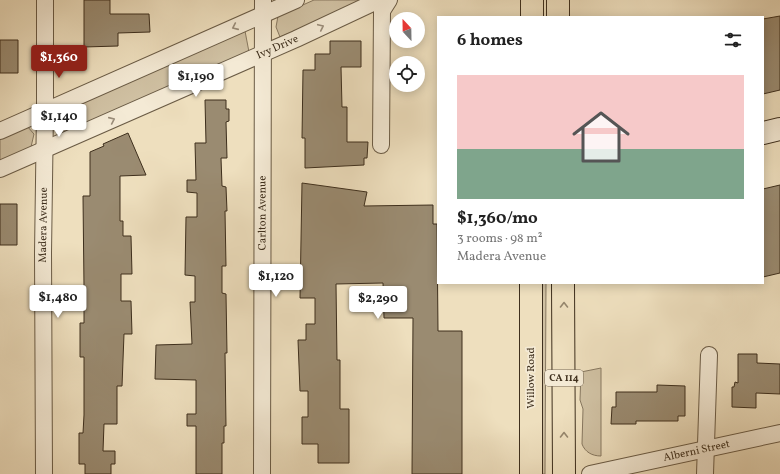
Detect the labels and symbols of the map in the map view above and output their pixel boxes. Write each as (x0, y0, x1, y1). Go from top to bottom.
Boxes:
north arrow (389, 12, 425, 48)
one-way arrow (231, 22, 239, 30)
one-way arrow (317, 24, 324, 32)
street label: Ivy Drive (254, 31, 301, 63)
pin: $1,360 (26, 45, 92, 79)
pin: $1,190 (163, 64, 229, 98)
pin: $1,140 (26, 104, 92, 138)
one-way arrow (108, 117, 116, 125)
street label: Carlton Avenue (255, 175, 270, 251)
street label: Madera Avenue (35, 187, 51, 263)
pin: $1,120 (243, 264, 309, 298)
pin: $1,480 (25, 285, 91, 319)
pin: $2,290 (345, 286, 411, 320)
one-way arrow (560, 302, 568, 308)
street label: Willow Road (524, 347, 539, 409)
road number: CA 114 (545, 370, 583, 386)
one-way arrow (560, 432, 568, 438)
street label: Alberni Street (662, 436, 731, 465)

